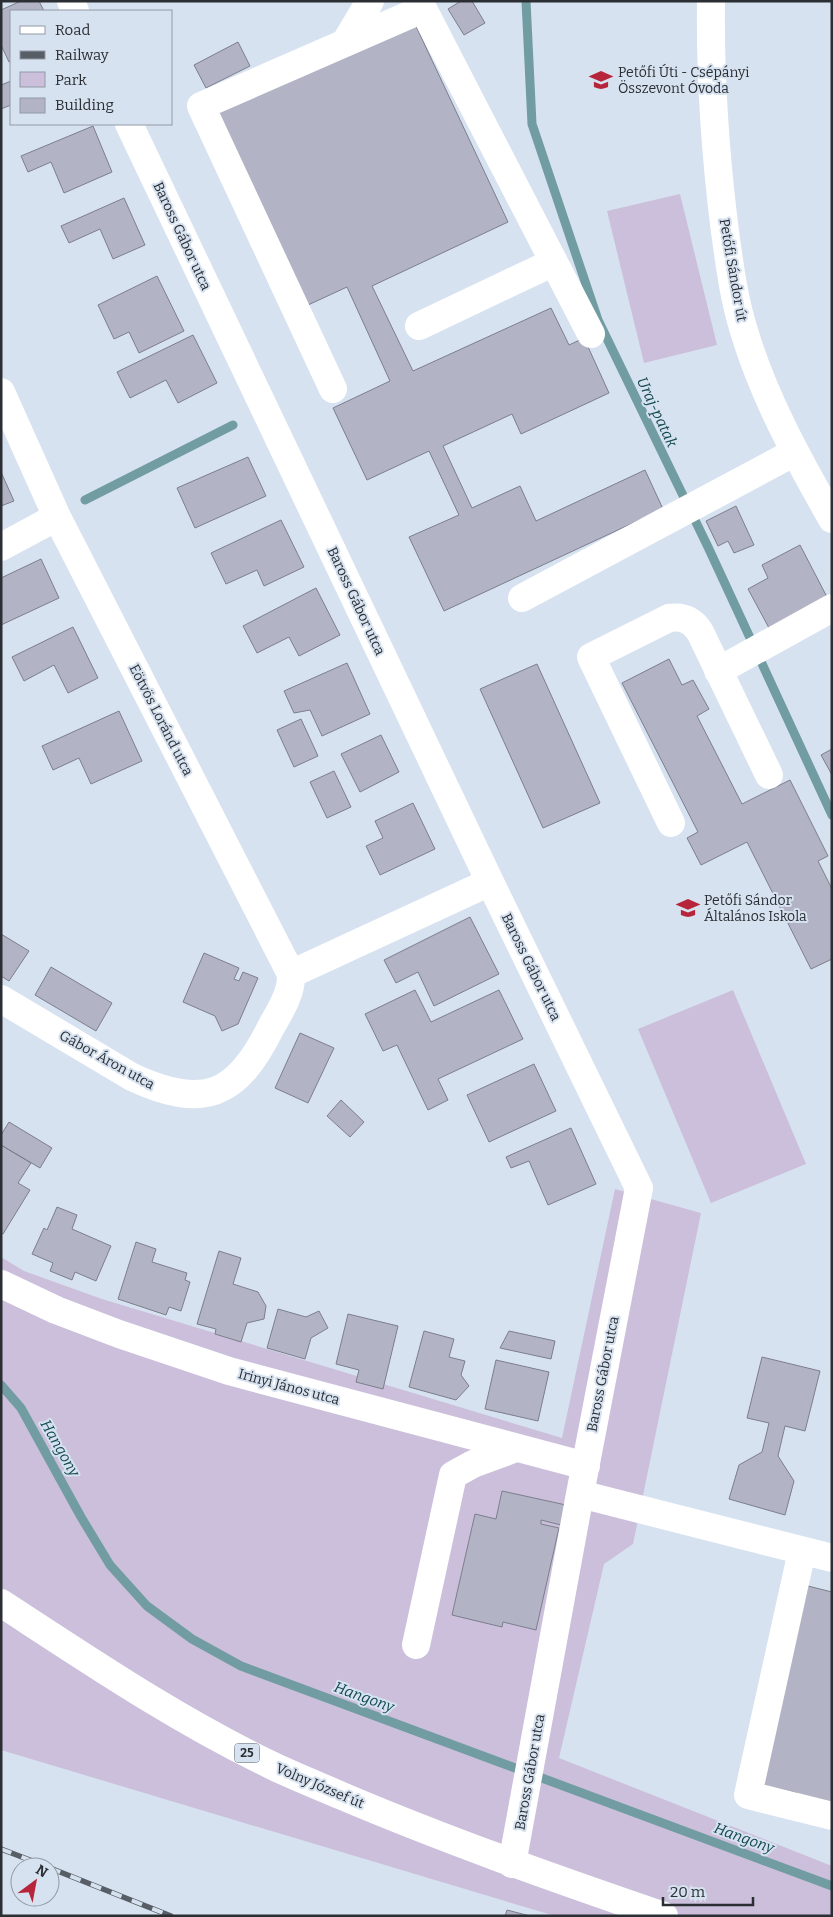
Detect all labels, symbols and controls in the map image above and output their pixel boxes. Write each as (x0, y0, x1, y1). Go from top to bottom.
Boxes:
legend (10, 10, 172, 125)
text: Road (55, 21, 90, 39)
text: Railway (55, 46, 109, 64)
place label: Petőfi Úti - Csépányi Összevont Óvoda (618, 63, 749, 97)
school or university icon: Petőfi Úti - Csépányi Összevont Óvoda (588, 67, 614, 93)
text: Park (55, 71, 87, 89)
text: Building (55, 96, 114, 114)
street label: Baross Gábor utca (149, 179, 215, 293)
street label: Petőfi Sándor út (716, 217, 750, 323)
water label: Uraj-patak (633, 374, 681, 451)
street label: Baross Gábor utca (323, 544, 389, 658)
street label: Eötvös Loránd utca (125, 661, 197, 779)
place label: Petőfi Sándor Általános Iskola (704, 892, 807, 925)
school or university icon: Petőfi Sándor Általános Iskola (675, 895, 701, 921)
street label: Baross Gábor utca (498, 910, 565, 1024)
street label: Gábor Áron utca (56, 1026, 158, 1093)
street label: Baross Gábor utca (583, 1314, 623, 1433)
street label: Irinyi János utca (236, 1365, 342, 1409)
water label: Hangony (37, 1417, 84, 1481)
water label: Hangony (332, 1678, 398, 1717)
street label: Baross Gábor utca (511, 1712, 549, 1831)
road number: 25 (234, 1744, 260, 1762)
street label: Volny József út (273, 1760, 367, 1812)
water label: Hangony (712, 1819, 778, 1858)
north arrow (10, 1857, 60, 1907)
text: N (33, 1861, 51, 1882)
scale bar (663, 1874, 753, 1906)
text: 20 m (670, 1883, 706, 1901)

